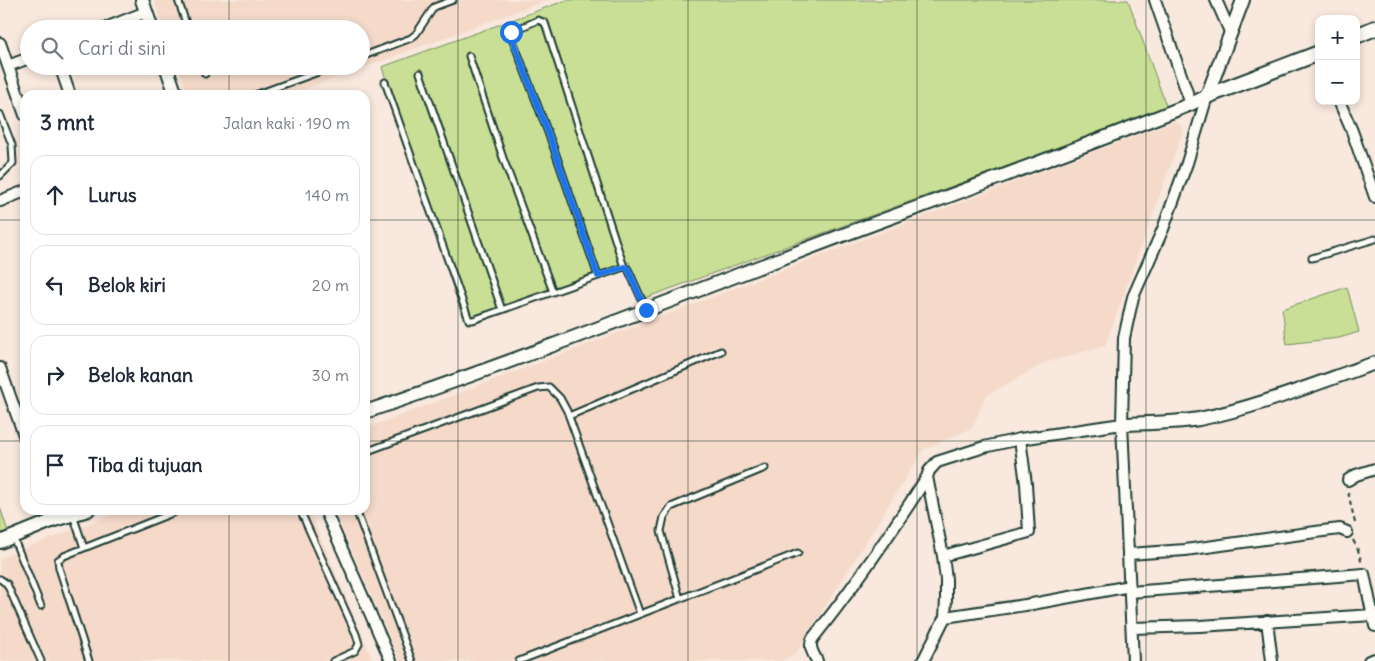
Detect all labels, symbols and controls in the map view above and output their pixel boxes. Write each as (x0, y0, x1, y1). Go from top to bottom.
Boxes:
map controls (1315, 15, 1360, 105)
button: + (1315, 15, 1360, 60)
search box (20, 20, 370, 75)
route start (500, 21, 523, 44)
icon: search (38, 34, 66, 62)
text: Cari di sini (78, 36, 166, 60)
button: − (1315, 60, 1360, 105)
text: 3 mnt (40, 109, 94, 136)
text: Jalan kaki · 190 m (223, 113, 350, 133)
icon: ahead (41, 181, 69, 209)
text: Lurus (88, 183, 137, 207)
text: 140 m (305, 185, 349, 205)
icon: left (41, 271, 69, 299)
text: Belok kiri (88, 273, 166, 297)
text: 20 m (312, 275, 349, 295)
route end (635, 299, 658, 322)
icon: right (41, 361, 69, 389)
text: Belok kanan (88, 363, 193, 387)
text: 30 m (312, 365, 349, 385)
icon: arrive (41, 451, 69, 479)
text: Tiba di tujuan (88, 453, 203, 477)

